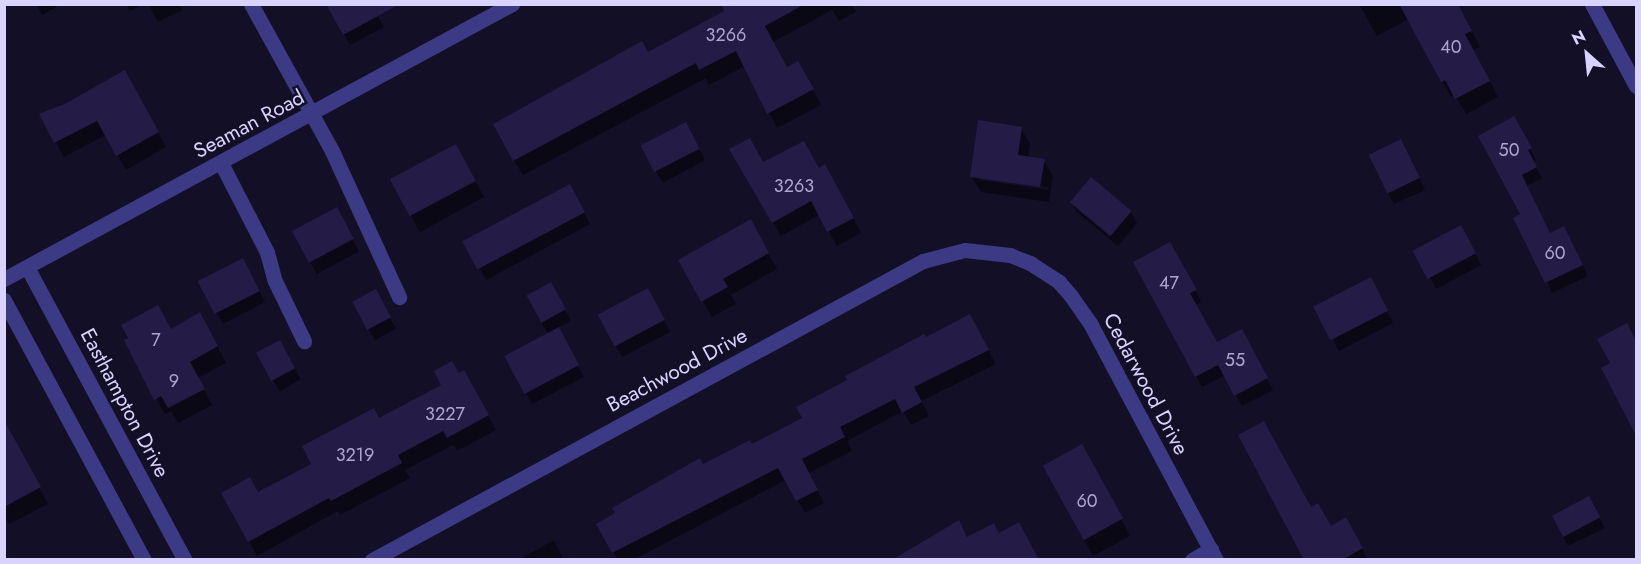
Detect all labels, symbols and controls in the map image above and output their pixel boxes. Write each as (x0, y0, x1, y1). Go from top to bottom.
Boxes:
house number: 3266 (706, 24, 746, 46)
north arrow (1557, 24, 1617, 84)
text: N (1568, 24, 1589, 51)
house number: 40 (1440, 36, 1462, 58)
street label: Seaman Road (189, 84, 309, 164)
house number: 50 (1499, 139, 1519, 161)
house number: 3263 (774, 175, 814, 197)
house number: 60 (1544, 242, 1566, 264)
house number: 47 (1159, 272, 1179, 294)
street label: Cedarwood Drive (1098, 309, 1194, 459)
street label: Beachwood Drive (602, 322, 752, 418)
street label: Easthampton Drive (75, 324, 175, 482)
house number: 7 (151, 329, 161, 351)
house number: 55 (1225, 349, 1245, 371)
house number: 9 (169, 370, 179, 392)
house number: 3227 (425, 403, 465, 425)
house number: 3219 (336, 444, 374, 466)
house number: 60 (1076, 490, 1098, 512)

